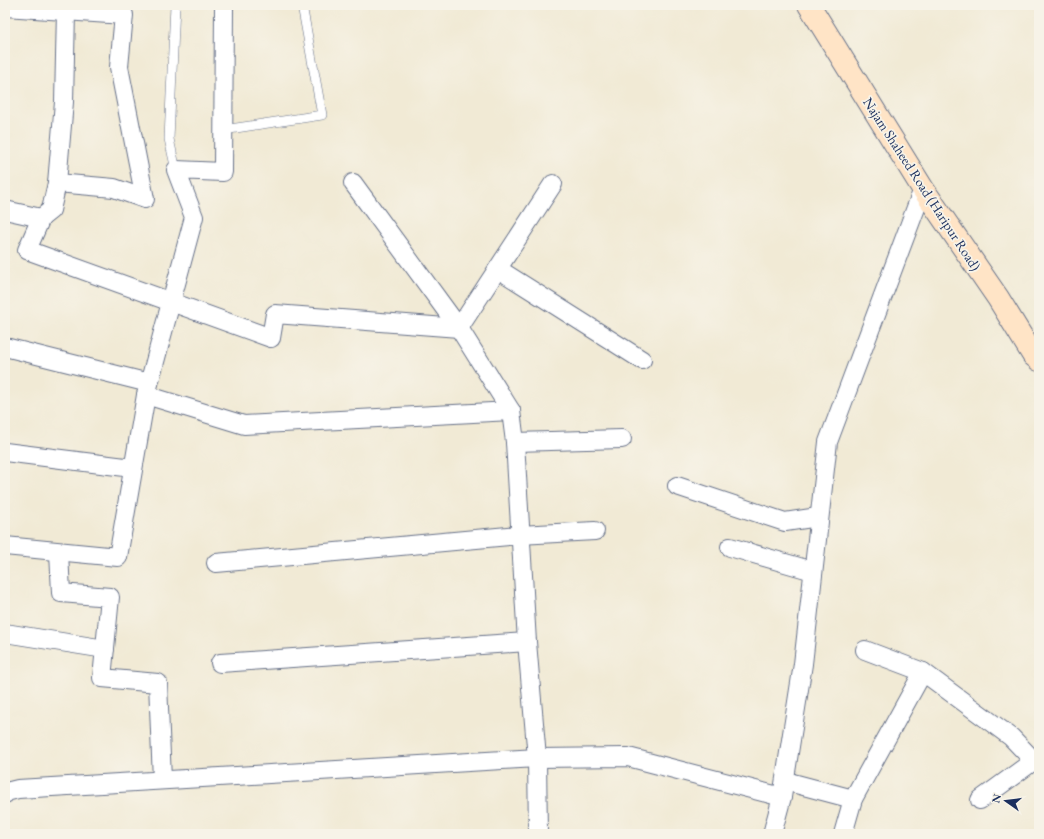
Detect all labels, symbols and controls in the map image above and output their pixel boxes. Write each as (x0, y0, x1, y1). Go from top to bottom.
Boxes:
street label: Najam Shaheed Road (Haripur Road) (859, 94, 985, 274)
north arrow (986, 781, 1026, 821)
text: N (988, 792, 1004, 805)

